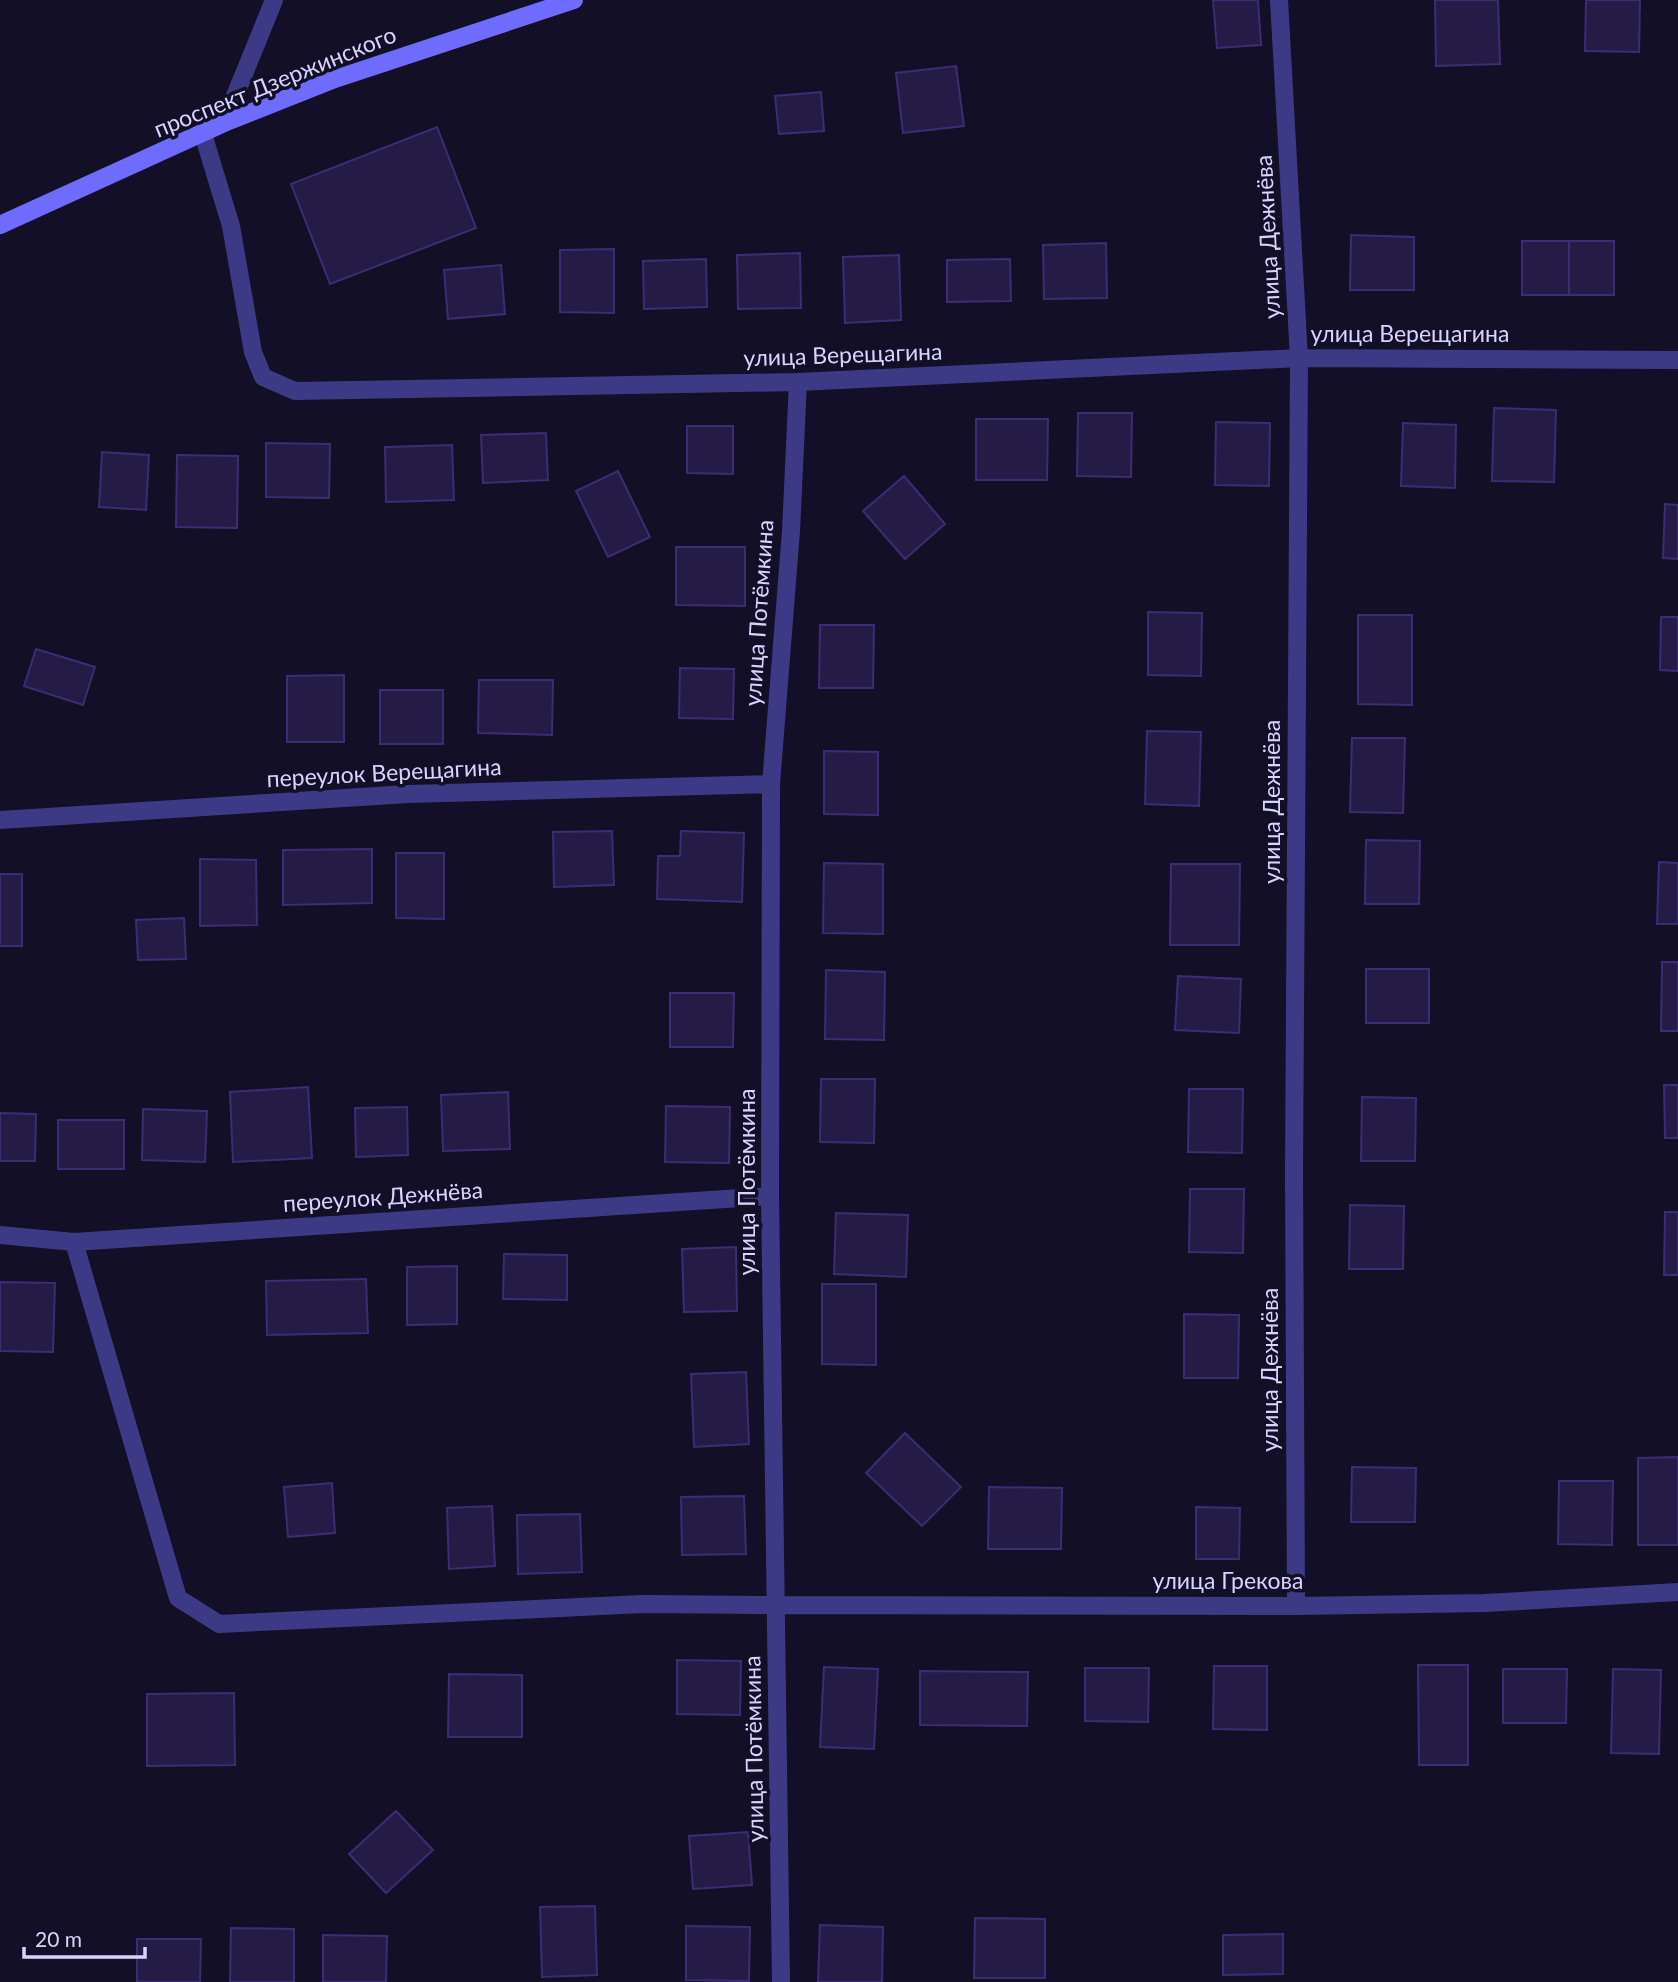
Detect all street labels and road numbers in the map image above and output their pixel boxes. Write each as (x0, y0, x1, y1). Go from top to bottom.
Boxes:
street label: проспект Дзержинского (149, 20, 400, 143)
street label: улица Дежнёва (1249, 154, 1285, 320)
street label: улица Верещагина (1310, 319, 1510, 347)
street label: улица Верещагина (743, 337, 943, 371)
street label: улица Потёмкина (738, 519, 778, 707)
street label: улица Дежнёва (1257, 720, 1285, 884)
street label: переулок Верещагина (266, 752, 502, 792)
street label: улица Потёмкина (732, 1089, 760, 1275)
street label: переулок Дежнёва (282, 1175, 484, 1217)
street label: улица Дежнёва (1255, 1288, 1283, 1452)
street label: улица Грекова (1153, 1566, 1303, 1594)
street label: улица Потёмкина (737, 1655, 769, 1843)

